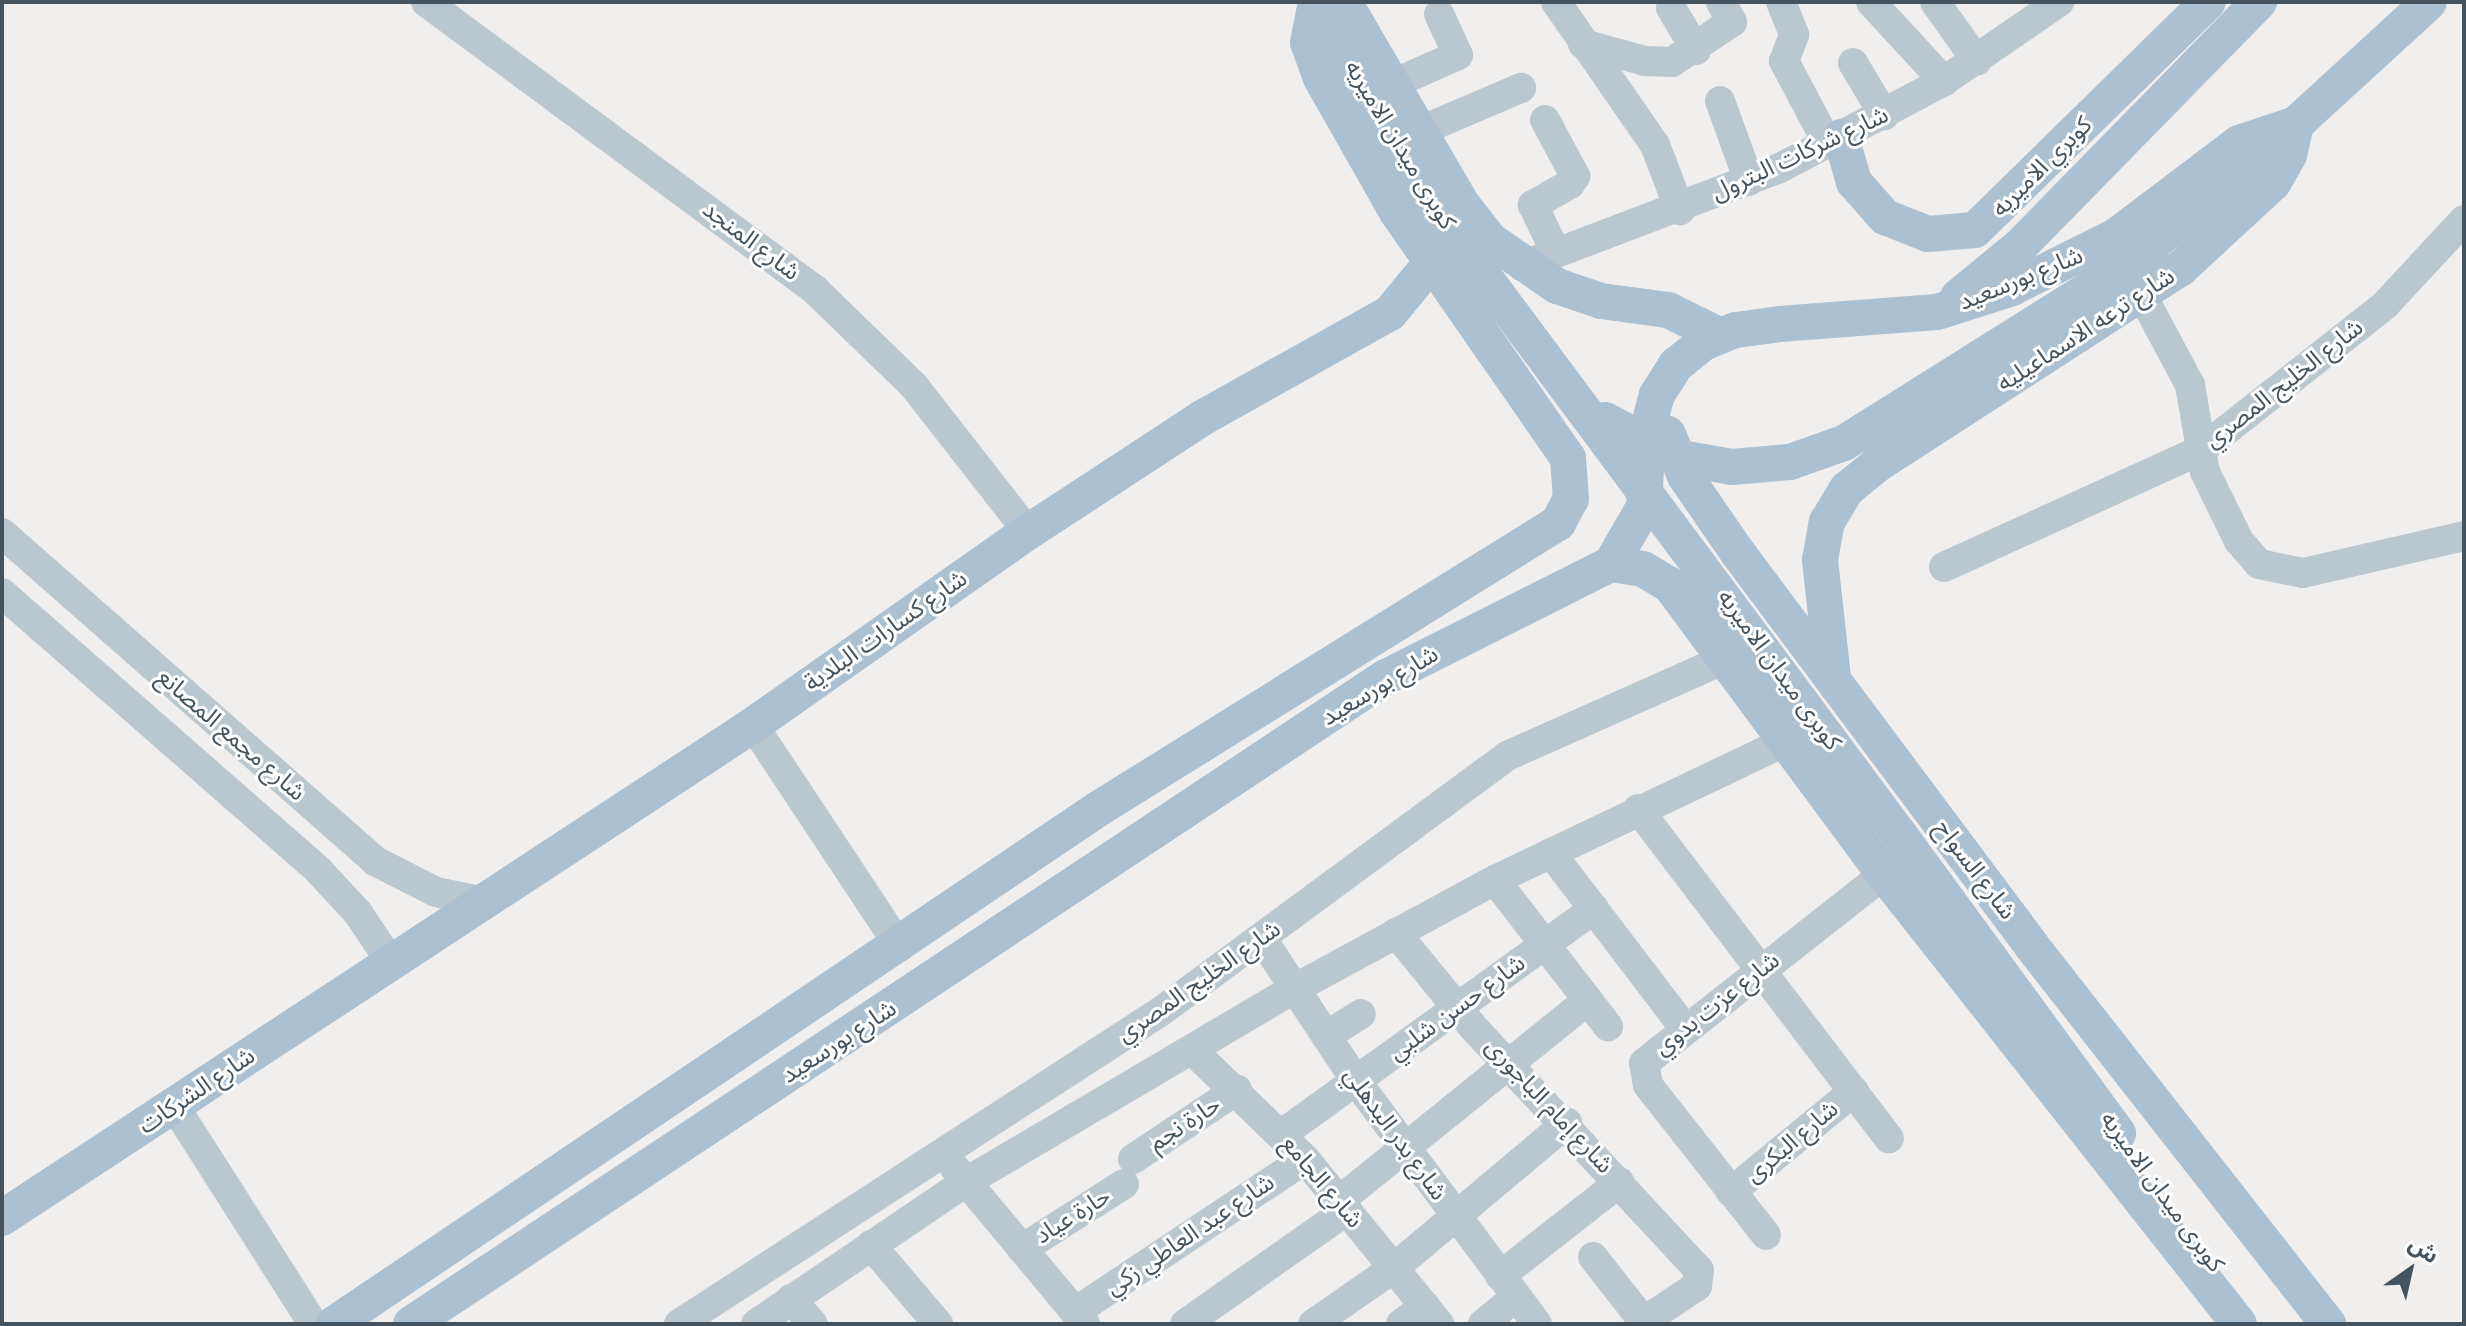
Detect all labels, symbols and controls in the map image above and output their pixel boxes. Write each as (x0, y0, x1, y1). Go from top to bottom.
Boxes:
street label: كوبرى ميدان الاميريه (1338, 55, 1462, 235)
street label: شارع شركات البترول (1707, 100, 1893, 208)
street label: كوبري الاميريه (1986, 111, 2098, 223)
street label: شارع المنجد (697, 195, 805, 287)
street label: شارع بورسعيد (1955, 241, 2087, 317)
street label: شارع ترعه الاسماعيليه (1992, 262, 2180, 398)
street label: شارع الخليج المصري (2199, 313, 2369, 455)
street label: شارع كسارات البلدية (799, 564, 973, 698)
street label: كوبرى ميدان الاميريه (1711, 584, 1847, 756)
street label: شارع بورسعيد (1316, 640, 1444, 732)
street label: شارع مجمع المصانع (151, 663, 311, 807)
street label: شارع السواح (1928, 815, 2022, 925)
street label: شارع الخليج المصري (1112, 915, 1286, 1049)
street label: شارع عزت بدوي (1648, 946, 1786, 1062)
street label: شارع حسن شلبي (1383, 949, 1531, 1067)
street label: شارع بورسعيد (776, 994, 902, 1090)
street label: شارع إمام الباجورى (1479, 1032, 1619, 1180)
street label: شارع الشركات (133, 1042, 261, 1140)
street label: شارع بدر البدهلي (1337, 1062, 1453, 1206)
street label: حارة نجم (1144, 1090, 1226, 1158)
street label: شارع البكرى (1740, 1095, 1844, 1189)
street label: كوبرى ميدان الاميريه (2094, 1106, 2230, 1278)
street label: شارع الجامع (1275, 1130, 1369, 1234)
street label: شارع عبد العاطي زكي (1100, 1168, 1280, 1302)
street label: حارة عياد (1030, 1182, 1116, 1250)
north arrow (2370, 1230, 2450, 1310)
text: ش (2404, 1231, 2443, 1268)

